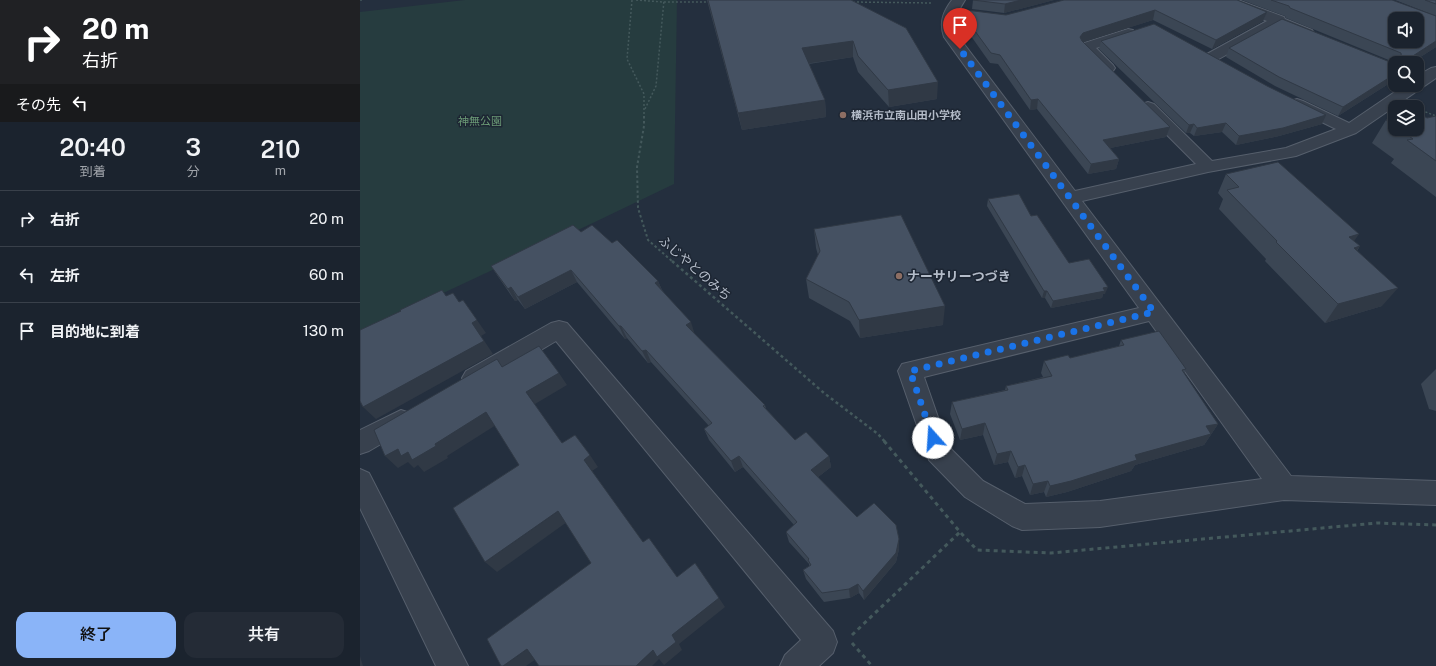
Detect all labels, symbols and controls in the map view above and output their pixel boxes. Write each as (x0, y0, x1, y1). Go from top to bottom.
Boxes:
pin (943, 8, 977, 49)
text: 20 m (82, 12, 149, 45)
map controls (1388, 12, 1424, 136)
button: sound (1388, 12, 1424, 48)
icon: arrive (949, 14, 971, 36)
icon: right (16, 16, 68, 68)
text: 右折 (82, 50, 118, 71)
button: search (1388, 56, 1424, 92)
icon: left (69, 92, 91, 114)
text: その先 (16, 96, 61, 113)
button: layers (1388, 100, 1424, 136)
place label: 横浜市立南山田小学校 (851, 109, 961, 121)
marker: 横浜市立南山田小学校 (838, 110, 848, 120)
park label: 神無公園 (458, 115, 502, 127)
text: 20:40 (60, 133, 126, 161)
text: 3 (185, 133, 201, 161)
text: 210 (260, 135, 300, 163)
text: m (275, 163, 286, 178)
text: 到着 (80, 164, 106, 179)
text: 分 (187, 164, 200, 179)
icon: right (16, 208, 38, 230)
text: 20 m (309, 210, 344, 227)
text: 右折 (50, 211, 80, 228)
street label: ふじやとのみち (656, 233, 734, 303)
icon: left (16, 264, 38, 286)
text: 60 m (309, 266, 344, 283)
text: 左折 (50, 267, 80, 284)
place label: ナーサリーつづき (907, 269, 1011, 284)
marker: ナーサリーつづき (894, 271, 904, 281)
icon: arrive (16, 320, 38, 342)
text: 130 m (303, 322, 344, 339)
text: 目的地に到着 (50, 323, 140, 340)
position arrow (912, 417, 954, 459)
button: 終了 (16, 612, 176, 658)
button: 共有 (184, 612, 344, 658)

